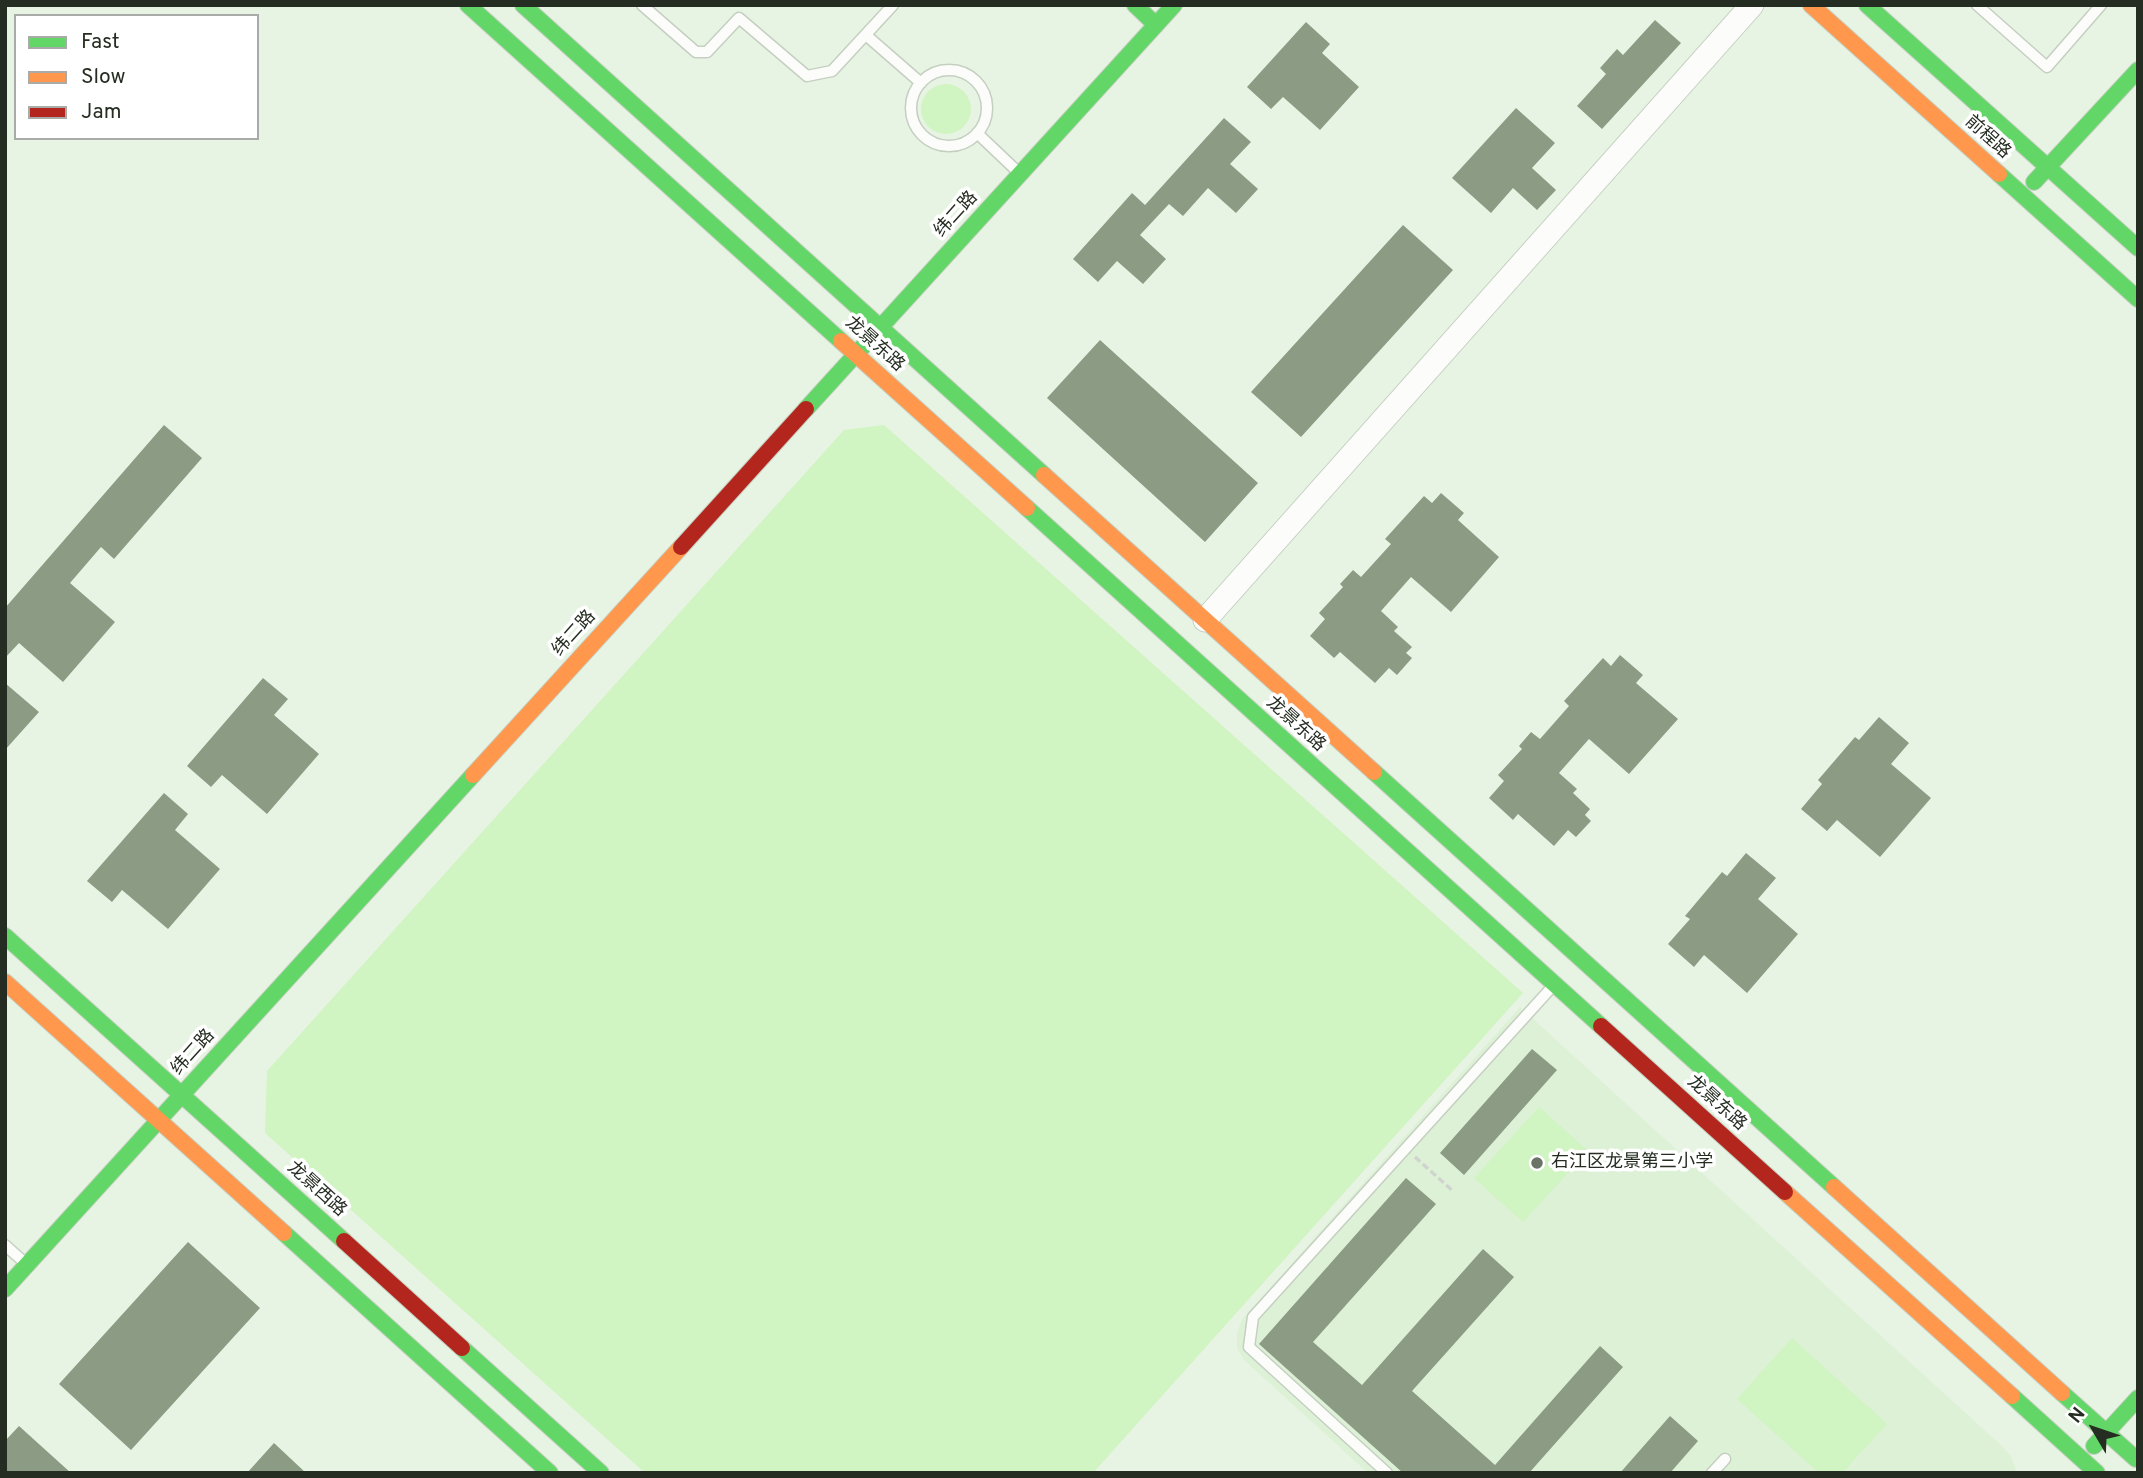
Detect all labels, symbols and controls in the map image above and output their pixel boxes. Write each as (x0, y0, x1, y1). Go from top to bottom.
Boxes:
legend (14, 14, 259, 140)
text: Fast (81, 29, 120, 56)
text: Slow (81, 64, 126, 91)
text: Jam (81, 99, 122, 126)
street label: 前程路 (1960, 112, 2014, 164)
street label: 纬二路 (931, 188, 983, 242)
street label: 龙景东路 (840, 313, 908, 377)
street label: 纬二路 (549, 607, 601, 661)
street label: 龙景东路 (1261, 693, 1329, 757)
street label: 纬二路 (168, 1026, 220, 1080)
street label: 龙景东路 (1682, 1072, 1750, 1136)
place label: 右江区龙景第三小学 (1551, 1152, 1713, 1174)
marker: 右江区龙景第三小学 (1529, 1155, 1545, 1171)
street label: 龙景西路 (282, 1158, 350, 1222)
north arrow (2059, 1394, 2129, 1464)
text: N (2064, 1403, 2091, 1429)

